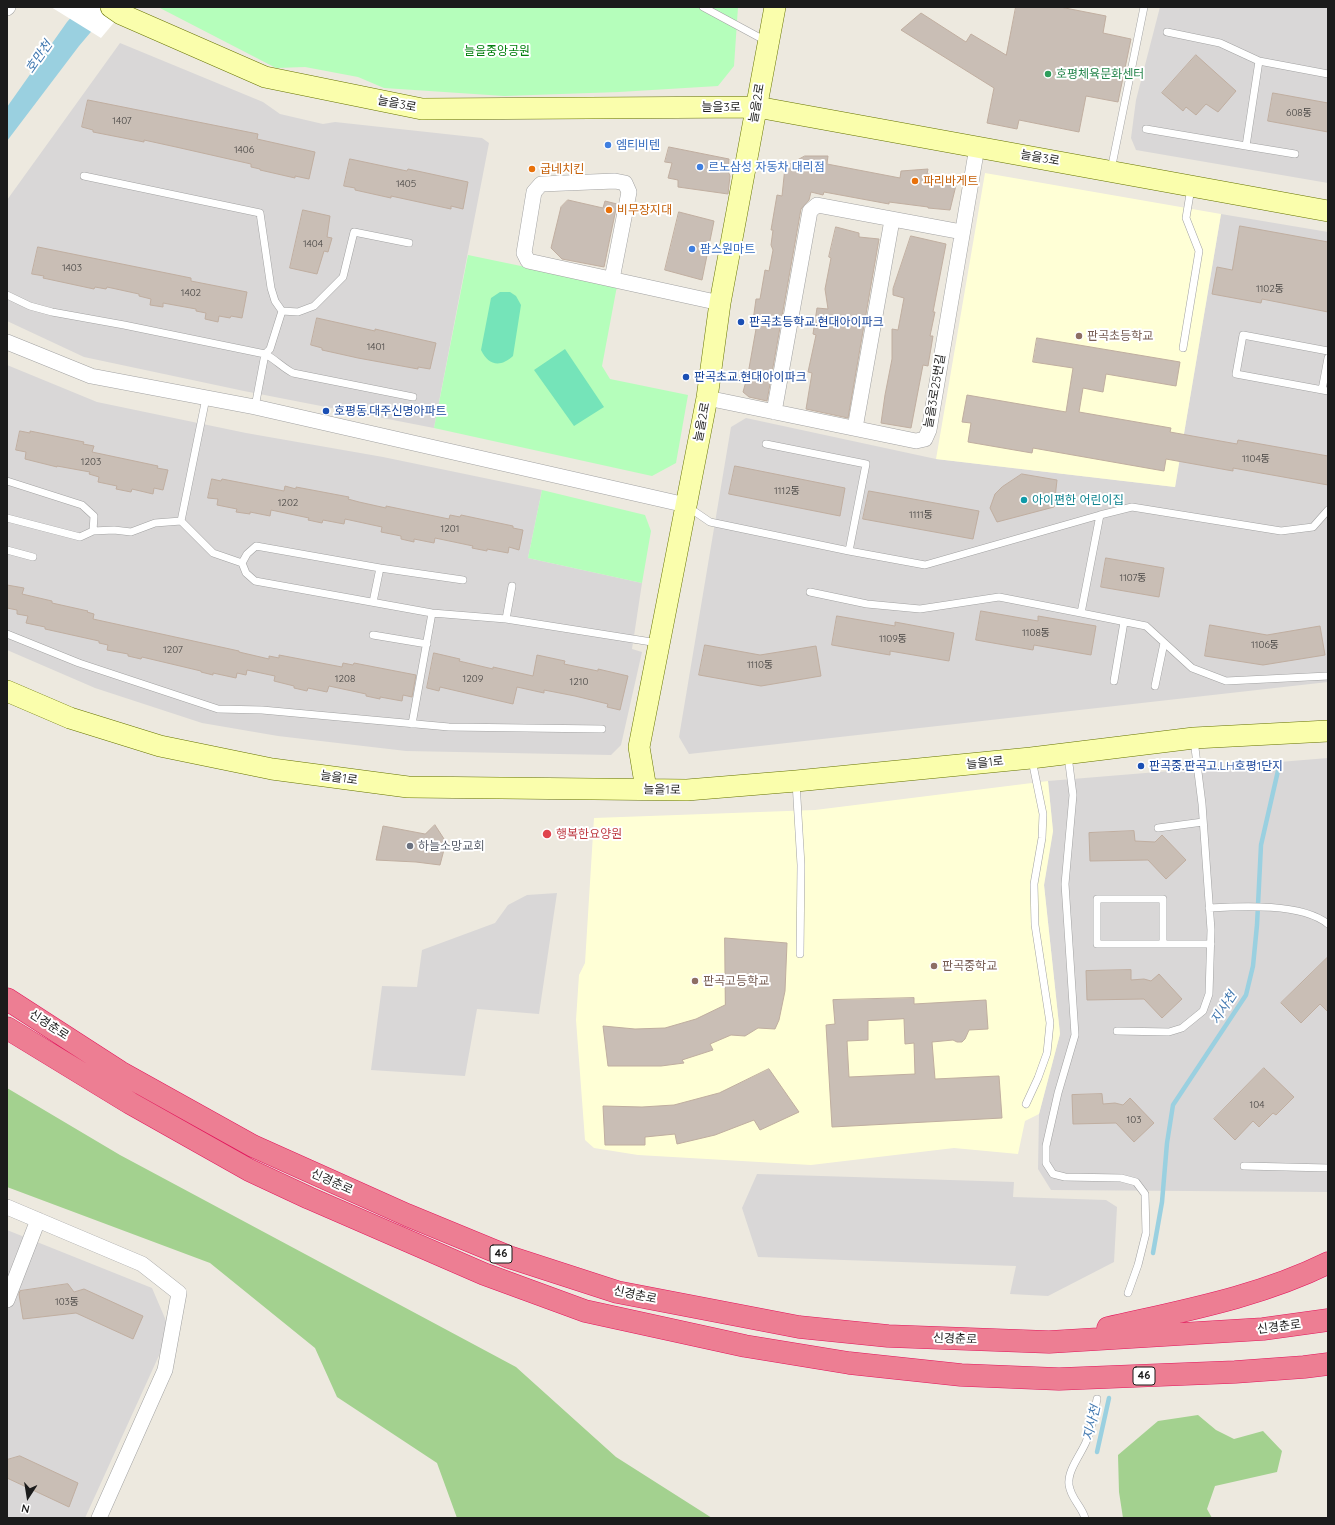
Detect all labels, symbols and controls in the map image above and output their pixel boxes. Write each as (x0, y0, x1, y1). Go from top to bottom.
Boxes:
water label: 호만천 (22, 38, 56, 76)
park label: 늘을중앙공원 (464, 44, 530, 58)
place label: 호평체육문화센터 (1056, 67, 1144, 81)
marker: 호평체육문화센터 (1043, 69, 1053, 79)
street label: 늘을2로 (746, 82, 768, 124)
street label: 늘을3로 (376, 93, 418, 115)
street label: 늘을3로 (701, 100, 741, 114)
house number: 608동 (1286, 107, 1312, 119)
house number: 1407 (112, 115, 132, 127)
place label: 엠티비텐 (616, 138, 660, 152)
marker: 엠티비텐 (603, 140, 613, 150)
house number: 1406 (234, 144, 254, 156)
street label: 늘을3로 (1019, 147, 1061, 169)
place label: 르노삼성 자동차 대리점 (708, 160, 825, 174)
place label: 굽네치킨 (540, 162, 584, 176)
marker: 르노삼성 자동차 대리점 (695, 162, 705, 172)
marker: 굽네치킨 (527, 164, 537, 174)
place label: 파리바게트 (923, 174, 978, 188)
marker: 파리바게트 (910, 176, 920, 186)
house number: 1405 (396, 178, 416, 190)
place label: 비무장지대 (617, 203, 672, 217)
marker: 비무장지대 (604, 205, 614, 215)
house number: 1404 (303, 238, 323, 250)
place label: 팜스원마트 (700, 242, 755, 256)
marker: 팜스원마트 (687, 244, 697, 254)
house number: 1403 (62, 262, 82, 274)
house number: 1102동 (1256, 283, 1284, 295)
house number: 1402 (181, 287, 201, 299)
place label: 판곡초등학교.현대아이파크 (749, 315, 884, 329)
marker: 판곡초등학교.현대아이파크 (736, 317, 746, 327)
place label: 판곡초등학교 (1087, 329, 1153, 343)
marker: 판곡초등학교 (1074, 331, 1084, 341)
house number: 1401 (367, 341, 385, 353)
street label: 늘을3로25번길 (921, 353, 949, 429)
place label: 판곡초교.현대아이파크 (694, 370, 807, 384)
marker: 판곡초교.현대아이파크 (681, 372, 691, 382)
street label: 늘을2로 (691, 401, 713, 443)
place label: 호평동.대주신명아파트 (334, 404, 447, 418)
marker: 호평동.대주신명아파트 (321, 406, 331, 416)
house number: 1104동 (1242, 453, 1270, 465)
house number: 1203 (81, 456, 101, 468)
house number: 1112동 (774, 485, 800, 497)
place label: 아이편한 어린이집 (1032, 493, 1124, 507)
marker: 아이편한 어린이집 (1019, 495, 1029, 505)
house number: 1202 (278, 497, 298, 509)
house number: 1111동 (909, 509, 933, 521)
house number: 1201 (441, 523, 459, 535)
house number: 1107동 (1119, 572, 1147, 584)
house number: 1108동 (1022, 627, 1050, 639)
house number: 1109동 (879, 633, 907, 645)
house number: 1106동 (1251, 639, 1279, 651)
house number: 1207 (163, 644, 183, 656)
house number: 1110동 (747, 659, 773, 671)
house number: 1208 (335, 673, 355, 685)
house number: 1209 (463, 673, 483, 685)
house number: 1210 (570, 676, 588, 688)
street label: 늘을1로 (966, 754, 1004, 772)
place label: 판곡중.판곡고.LH호평1단지 (1149, 759, 1283, 773)
marker: 판곡중.판곡고.LH호평1단지 (1136, 761, 1146, 771)
street label: 늘을1로 (319, 768, 359, 788)
street label: 늘을1로 (643, 782, 681, 798)
place label: 행복한요양원 (556, 827, 622, 841)
marker: 행복한요양원 (541, 828, 553, 840)
place label: 하늘소망교회 (418, 839, 484, 853)
marker: 하늘소망교회 (405, 841, 415, 851)
place label: 판곡중학교 (942, 959, 997, 973)
marker: 판곡중학교 (929, 961, 939, 971)
place label: 판곡고등학교 (703, 974, 769, 988)
marker: 판곡고등학교 (690, 976, 700, 986)
water label: 지사천 (1208, 989, 1240, 1027)
street label: 신경춘로 (27, 1007, 71, 1043)
house number: 104 (1250, 1099, 1264, 1111)
house number: 103 (1127, 1114, 1141, 1126)
street label: 신경춘로 (309, 1166, 355, 1198)
road number: 46 (490, 1245, 512, 1263)
street label: 신경춘로 (612, 1283, 658, 1307)
house number: 103동 (55, 1296, 79, 1308)
street label: 신경춘로 (1256, 1317, 1302, 1337)
street label: 신경춘로 (933, 1331, 977, 1347)
road number: 46 (1133, 1367, 1155, 1385)
water label: 지사천 (1080, 1404, 1104, 1442)
north arrow (8, 1477, 48, 1517)
text: N (20, 1501, 31, 1516)

